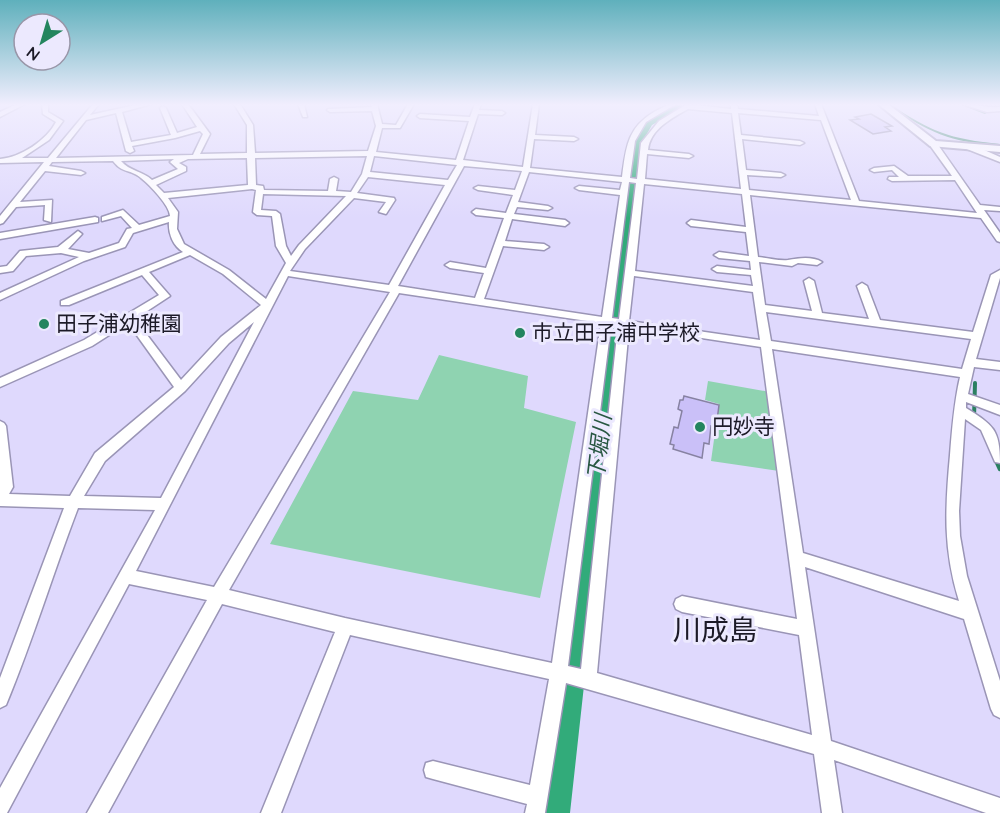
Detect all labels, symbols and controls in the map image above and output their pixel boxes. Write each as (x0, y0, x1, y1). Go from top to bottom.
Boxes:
north arrow (12, 12, 72, 72)
text: N (22, 42, 44, 66)
place label: 田子浦幼稚園 (56, 310, 182, 336)
marker: 田子浦幼稚園 (37, 317, 51, 331)
place label: 市立田子浦中学校 (532, 319, 700, 345)
marker: 市立田子浦中学校 (513, 326, 527, 340)
water label: 下堀川 (581, 411, 617, 481)
place label: 円妙寺 (712, 413, 775, 439)
marker: 円妙寺 (693, 420, 707, 434)
district label: 川成島 (673, 612, 757, 647)

